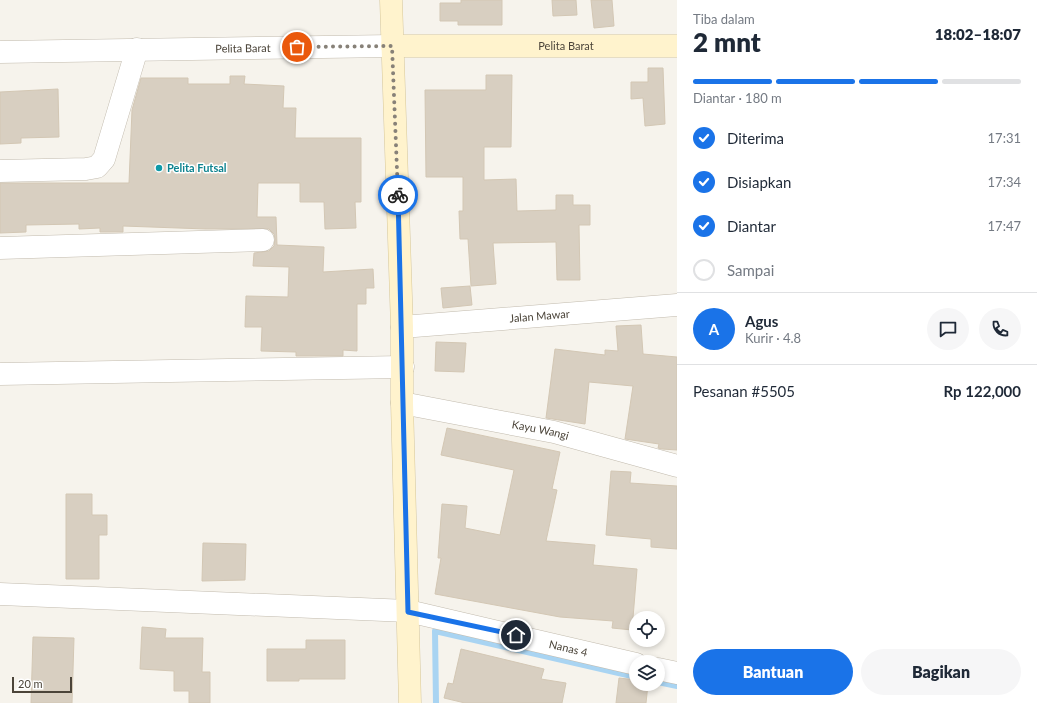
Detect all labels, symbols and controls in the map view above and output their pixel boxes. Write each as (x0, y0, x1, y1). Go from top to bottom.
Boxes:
text: Tiba dalam (693, 11, 755, 27)
text: 18:02–18:07 (935, 25, 1021, 43)
text: 2 mnt (693, 26, 761, 58)
pin (280, 30, 314, 64)
icon: bag (286, 36, 308, 58)
street label: Pelita Barat (538, 39, 594, 52)
street label: Pelita Barat (215, 41, 271, 55)
text: Diantar · 180 m (693, 90, 782, 106)
icon: check (693, 127, 715, 149)
text: Diterima (727, 129, 784, 147)
text: 17:31 (988, 130, 1021, 146)
place label: Pelita Futsal (167, 161, 227, 174)
marker: Pelita Futsal (154, 163, 164, 173)
icon: check (693, 171, 715, 193)
text: Disiapkan (727, 173, 791, 191)
text: 17:34 (988, 174, 1021, 190)
courier (378, 175, 418, 215)
icon: bike (387, 184, 409, 206)
icon: check (693, 215, 715, 237)
text: Diantar (727, 217, 776, 235)
text: 17:47 (988, 218, 1021, 234)
text: Sampai (727, 261, 774, 279)
street label: Jalan Mawar (509, 307, 570, 324)
button: chat (927, 308, 969, 350)
button: phone (979, 308, 1021, 350)
text: Agus (745, 312, 778, 330)
text: A (709, 320, 719, 338)
text: Kurir · 4.8 (745, 330, 801, 346)
text: Pesanan #5505 (693, 382, 795, 400)
text: Rp 122,000 (944, 382, 1021, 400)
street label: Kayu Wangi (511, 417, 571, 442)
map controls (629, 611, 665, 691)
button: locate (629, 611, 665, 647)
pin (499, 618, 533, 652)
icon: home (505, 624, 527, 646)
street label: Nanas 4 (548, 637, 590, 659)
button: Bantuan (693, 649, 853, 695)
button: Bagikan (861, 649, 1021, 695)
button: layers (629, 655, 665, 691)
scale bar (12, 675, 72, 694)
text: 20 m (18, 677, 43, 690)

